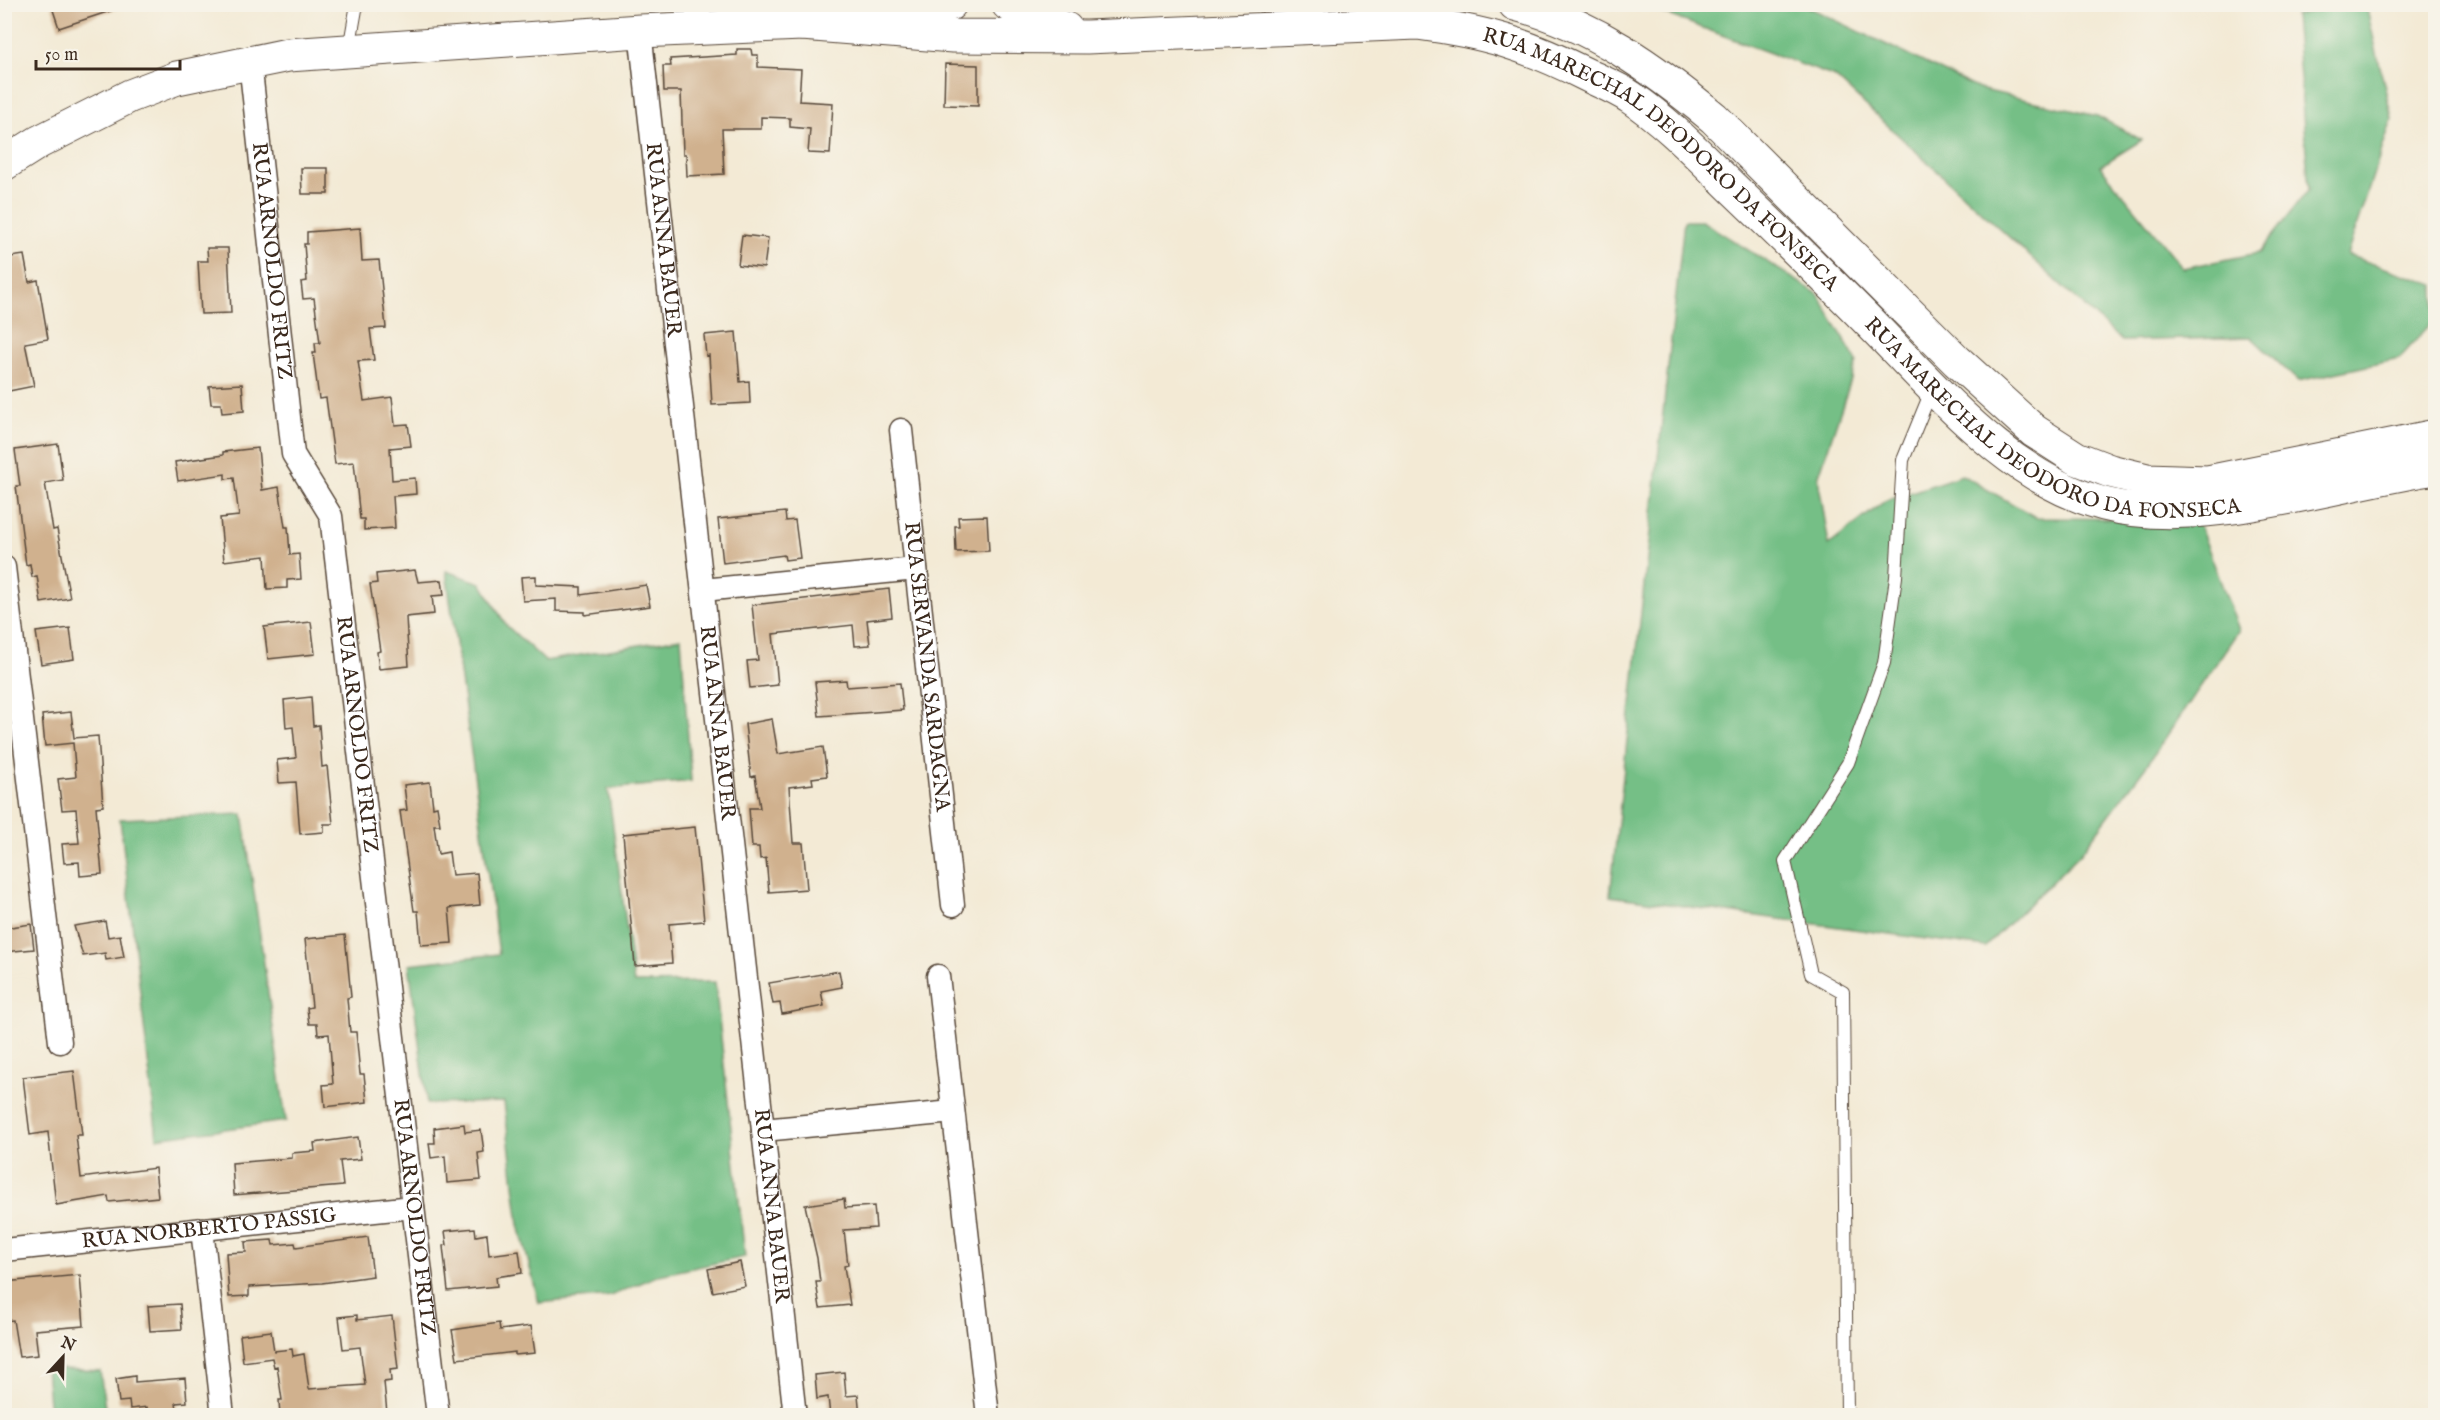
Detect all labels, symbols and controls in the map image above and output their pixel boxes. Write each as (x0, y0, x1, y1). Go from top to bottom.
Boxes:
street label: RUA MARECHAL DEODORO DA FONSECA (1480, 22, 1845, 298)
scale bar (36, 33, 180, 71)
text: 50 m (45, 44, 78, 67)
street label: RUA ARNOLDO FRITZ (245, 141, 298, 381)
street label: RUA ANNA BAUER (639, 141, 688, 339)
street label: RUA MARECHAL DEODORO DA FONSECA (1858, 311, 2243, 525)
street label: RUA SERVANDA SARDAGNA (898, 520, 956, 814)
street label: RUA ARNOLDO FRITZ (330, 615, 384, 854)
street label: RUA ANNA BAUER (693, 624, 742, 822)
street label: RUA ARNOLDO FRITZ (387, 1097, 442, 1337)
street label: RUA ANNA BAUER (747, 1107, 796, 1305)
street label: RUA NORBERTO PASSIG (80, 1202, 338, 1255)
north arrow (33, 1327, 93, 1387)
text: N (57, 1333, 78, 1357)

